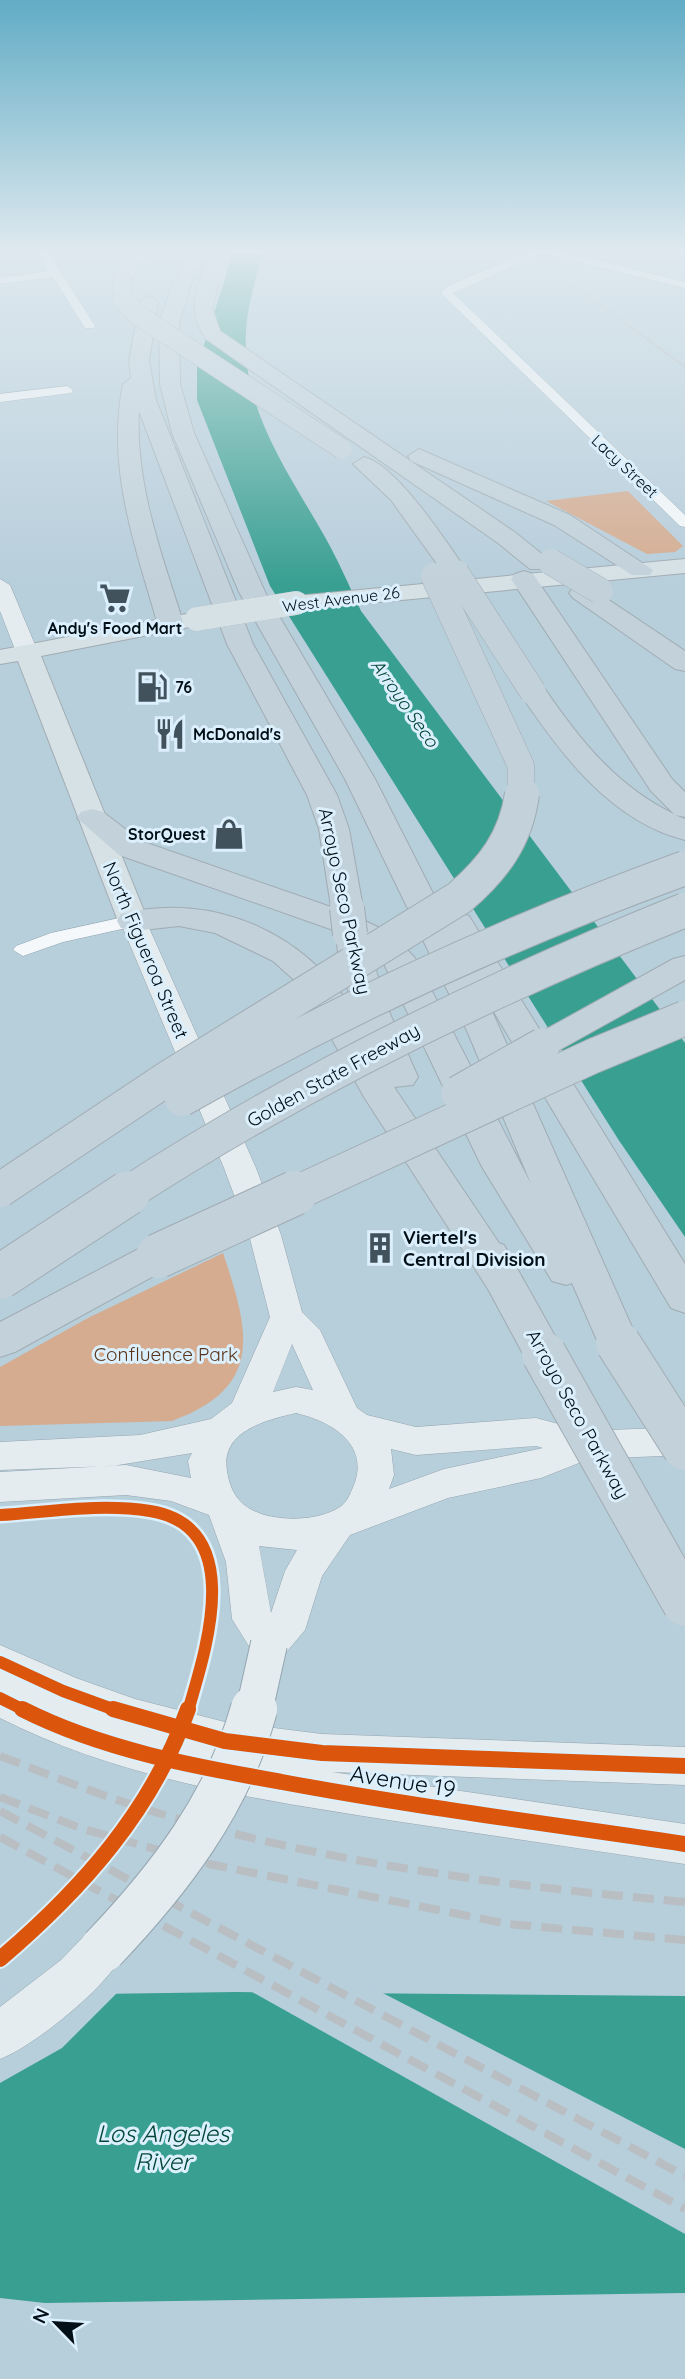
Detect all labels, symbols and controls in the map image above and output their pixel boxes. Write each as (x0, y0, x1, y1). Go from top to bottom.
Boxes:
street label: Lacy Street (588, 430, 662, 502)
supermarket icon: Andy's Food Mart (98, 581, 132, 615)
street label: West Avenue 26 (281, 582, 401, 616)
place label: Andy's Food Mart (48, 618, 182, 638)
water label: Arroyo Seco (366, 654, 444, 752)
fuel station icon: 76 (135, 670, 169, 704)
place label: 76 (175, 677, 192, 697)
restaurant icon: McDonald's (153, 717, 187, 751)
place label: McDonald's (193, 724, 281, 744)
street label: Arroyo Seco Parkway (313, 806, 377, 996)
shop icon: StorQuest (212, 817, 246, 851)
place label: StorQuest (128, 824, 206, 844)
street label: North Figueroa Street (98, 858, 194, 1042)
street label: Golden State Freeway (242, 1018, 424, 1132)
place label: Viertel's Central Division (403, 1225, 546, 1271)
building icon: Viertel's Central Division (363, 1231, 397, 1265)
street label: Arroyo Seco Parkway (521, 1325, 635, 1503)
park label: Confluence Park (94, 1342, 238, 1366)
street label: Avenue 19 (348, 1758, 458, 1804)
water label: Los Angeles River (97, 2118, 231, 2176)
north arrow (21, 2288, 91, 2358)
text: N (27, 2304, 54, 2327)

